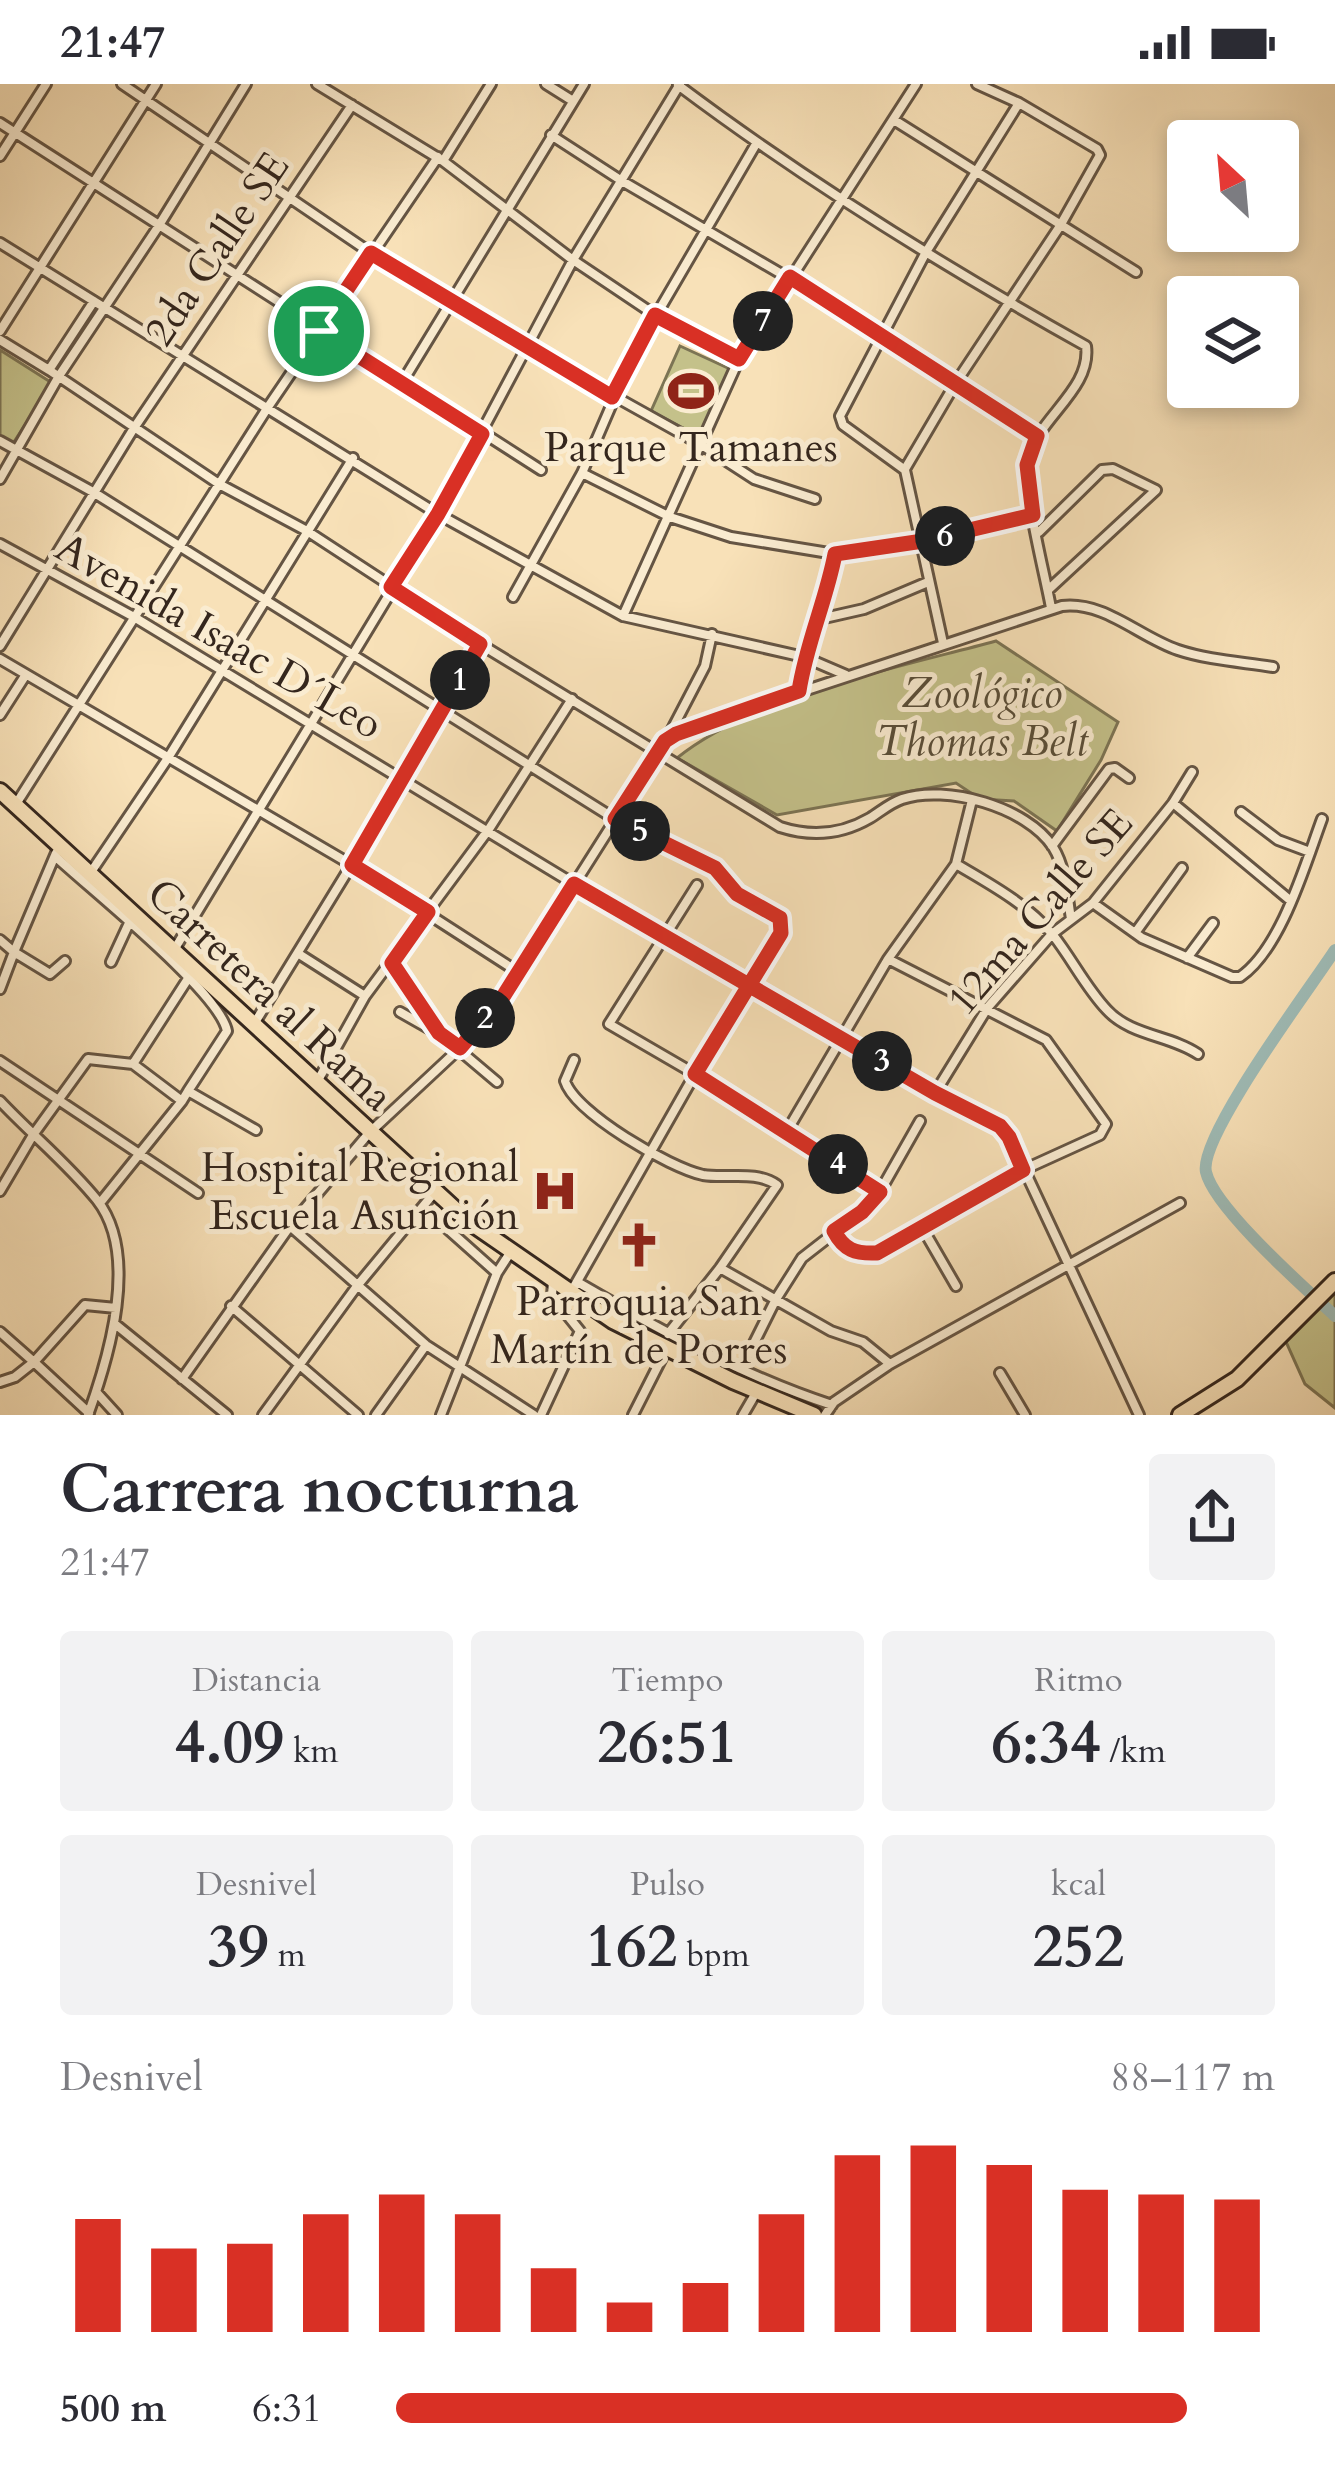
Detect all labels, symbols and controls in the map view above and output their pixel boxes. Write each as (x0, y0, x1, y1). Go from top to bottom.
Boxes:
text: 21:47 (60, 12, 165, 73)
north arrow (1167, 120, 1299, 252)
map controls (1167, 120, 1299, 408)
street label: 2da Calle SE (131, 141, 303, 357)
button: layers (1167, 276, 1299, 408)
pin (268, 280, 370, 382)
pin: 7 (733, 291, 793, 351)
icon: arrive (286, 298, 352, 364)
text: 7 (755, 298, 771, 343)
sports icon: Parque Tamanes (666, 366, 716, 416)
place label: Parque Tamanes (544, 419, 838, 476)
pin: 6 (915, 506, 975, 566)
text: 6 (937, 513, 953, 558)
street label: Avenida Isaac D´Leo (45, 519, 393, 753)
pin: 1 (430, 650, 490, 710)
text: 1 (452, 657, 468, 702)
park label: Zoológico Thomas Belt (876, 665, 1089, 770)
street label: 12ma Calle SE (934, 796, 1146, 1028)
pin: 5 (610, 801, 670, 861)
text: 5 (632, 808, 648, 853)
street label: Carretera al Rama (134, 866, 406, 1124)
pin: 2 (455, 988, 515, 1048)
text: 2 (477, 995, 493, 1040)
pin: 3 (852, 1031, 912, 1091)
text: 3 (874, 1038, 890, 1083)
pin: 4 (808, 1134, 868, 1194)
place label: Hospital Regional Escuela Asunción (201, 1139, 519, 1244)
text: 4 (830, 1141, 846, 1186)
hospital icon: Hospital Regional Escuela Asunción (530, 1166, 580, 1216)
church icon: Parroquia San Martín de Porres (614, 1220, 664, 1270)
place label: Parroquia San Martín de Porres (490, 1273, 788, 1378)
text: Carrera nocturna (60, 1446, 579, 1535)
button: share (1149, 1454, 1275, 1580)
text: 21:47 (60, 1536, 150, 1589)
text: Distancia (192, 1658, 321, 1703)
text: Tiempo (612, 1658, 723, 1703)
text: Ritmo (1034, 1658, 1123, 1703)
text: 4.09 (174, 1703, 284, 1784)
text: 26:51 (597, 1703, 738, 1784)
text: 6:34 (991, 1703, 1101, 1784)
text: km (284, 1729, 339, 1774)
text: /km (1101, 1729, 1166, 1774)
text: Desnivel (196, 1862, 317, 1907)
text: Pulso (630, 1862, 705, 1907)
text: kcal (1051, 1862, 1106, 1907)
text: 39 (207, 1907, 269, 1988)
text: 162 (585, 1907, 678, 1988)
text: 252 (1032, 1907, 1125, 1988)
text: m (269, 1933, 306, 1978)
text: bpm (678, 1933, 750, 1978)
text: Desnivel (60, 2051, 203, 2104)
text: 88–117 m (1110, 2051, 1275, 2104)
text: 500 m (60, 2382, 166, 2435)
text: 6:31 (252, 2382, 322, 2435)

